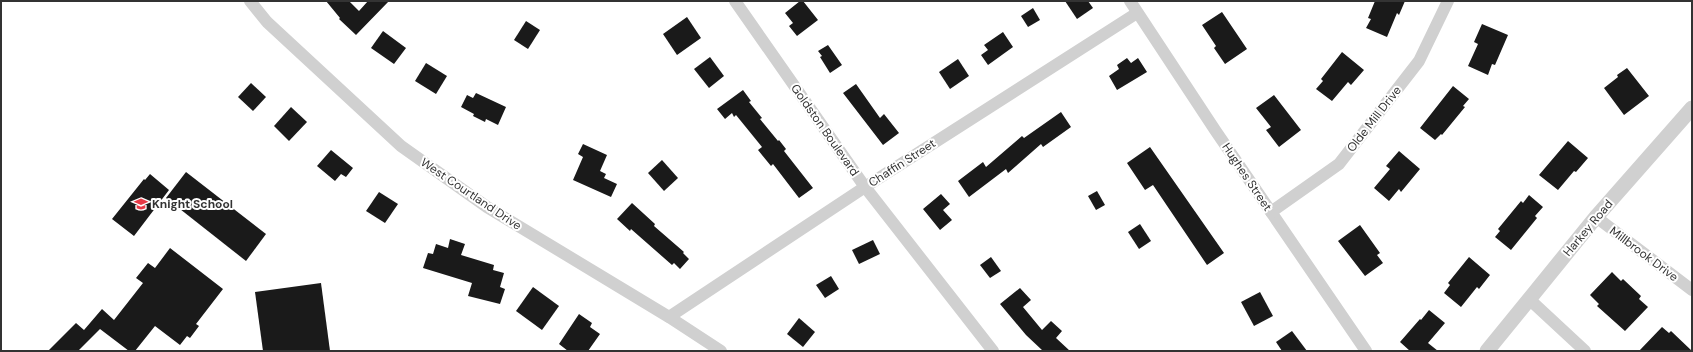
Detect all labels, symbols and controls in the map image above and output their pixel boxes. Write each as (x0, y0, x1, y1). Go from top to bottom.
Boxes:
street label: Goldston Boulevard (787, 81, 863, 179)
street label: Olde Mill Drive (1343, 83, 1405, 155)
street label: Chaffin Street (865, 135, 939, 191)
street label: Hughes Street (1218, 140, 1276, 214)
street label: West Courtland Drive (417, 154, 525, 234)
school or university icon: Knight School (133, 196, 149, 212)
place label: Knight School (152, 196, 233, 212)
street label: Harkey Road (1560, 196, 1616, 260)
street label: Millbrook Drive (1606, 223, 1682, 285)

